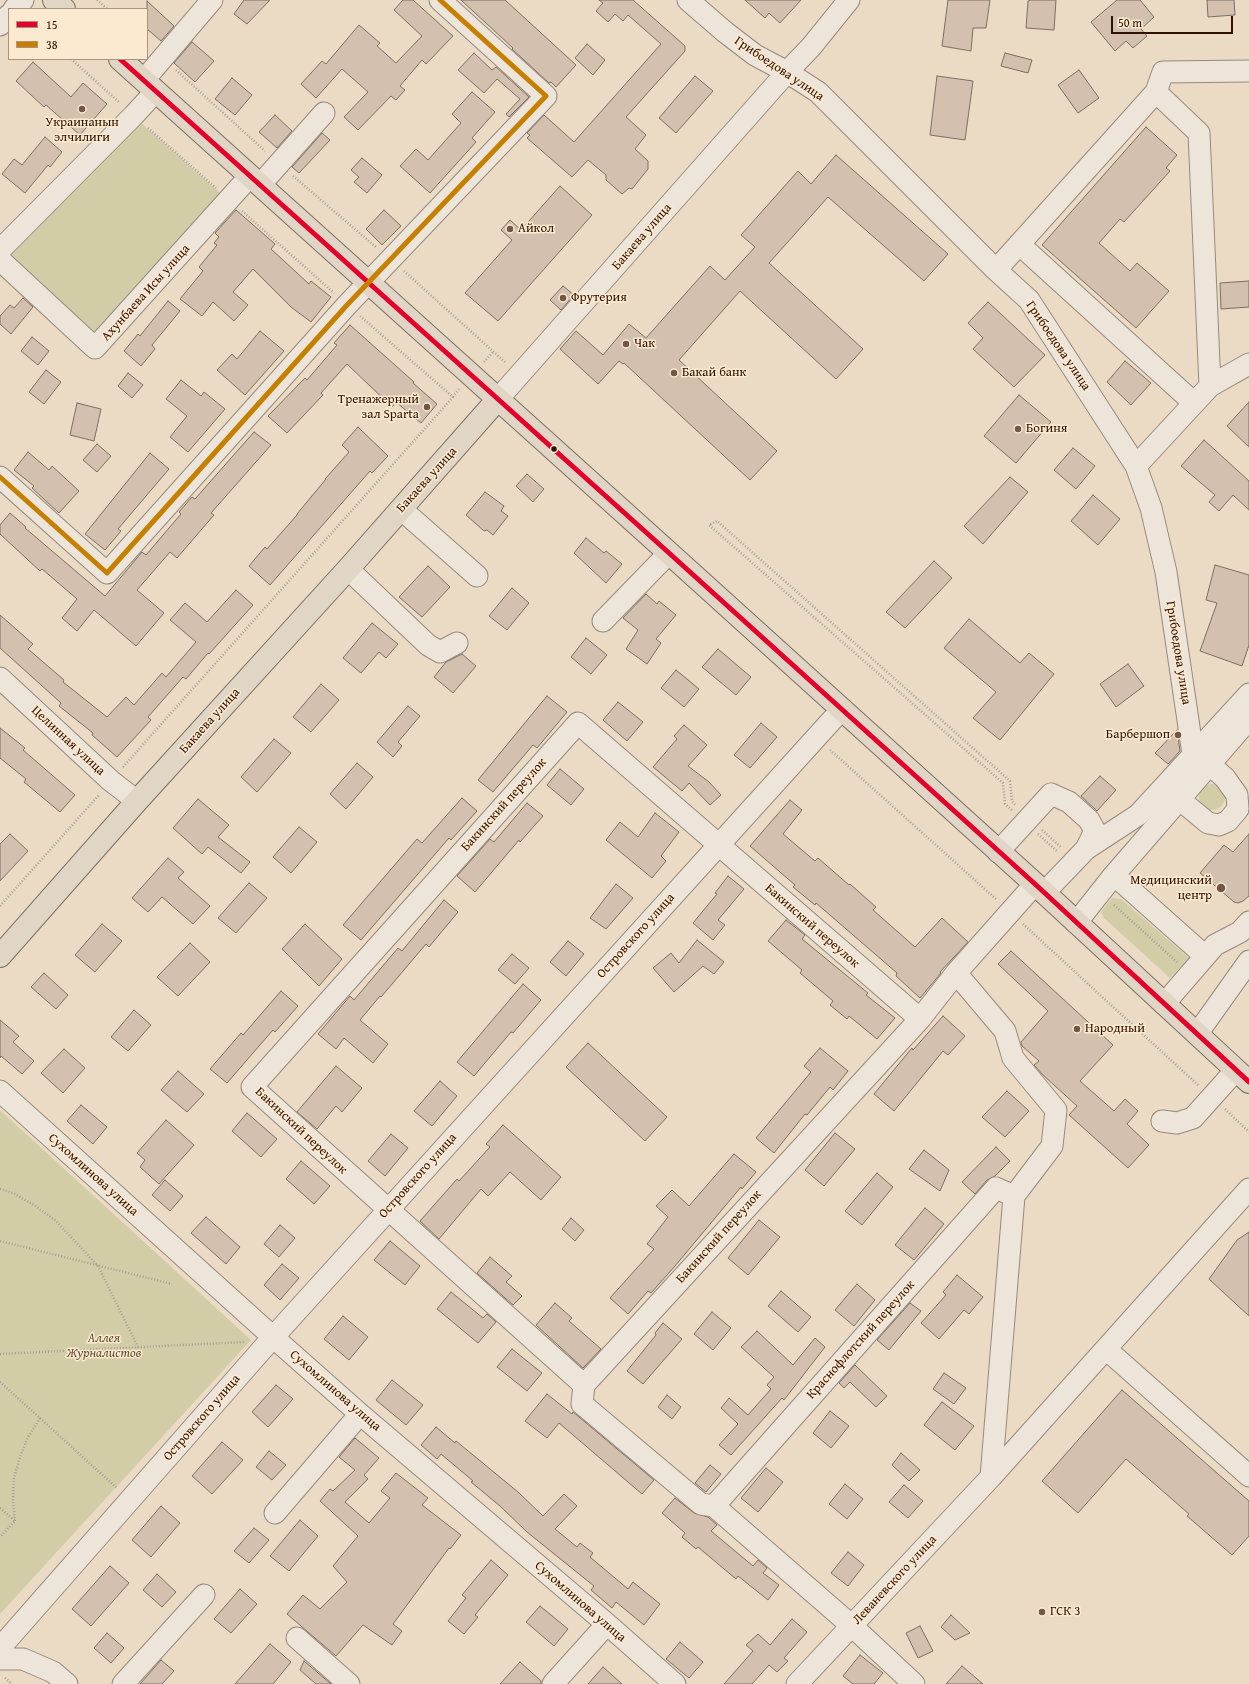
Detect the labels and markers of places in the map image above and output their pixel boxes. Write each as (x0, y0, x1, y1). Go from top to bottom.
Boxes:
marker: Украинанын элчилиги (77, 104, 87, 114)
place label: Украинанын элчилиги (45, 115, 119, 146)
place label: Айкол (518, 221, 554, 237)
marker: Айкол (505, 224, 515, 234)
place label: Фрутерия (571, 290, 627, 306)
marker: Фрутерия (558, 293, 568, 303)
place label: Чак (634, 336, 655, 352)
marker: Чак (621, 339, 631, 349)
place label: Бакай банк (682, 365, 746, 381)
marker: Бакай банк (669, 368, 679, 378)
place label: Тренажерный зал Sparta (338, 392, 419, 423)
marker: Тренажерный зал Sparta (422, 402, 432, 412)
place label: Богиня (1026, 421, 1067, 437)
marker: Богиня (1013, 424, 1023, 434)
unlabelled marker (549, 444, 559, 454)
place label: Барбершоп (1106, 727, 1170, 743)
marker: Барбершоп (1173, 730, 1183, 740)
place label: Медицинский центр (1130, 873, 1212, 904)
marker: Медицинский центр (1215, 882, 1227, 894)
place label: Народный (1085, 1021, 1145, 1037)
marker: Народный (1072, 1024, 1082, 1034)
place label: ГСК 3 (1050, 1604, 1080, 1620)
marker: ГСК 3 (1037, 1607, 1047, 1617)

